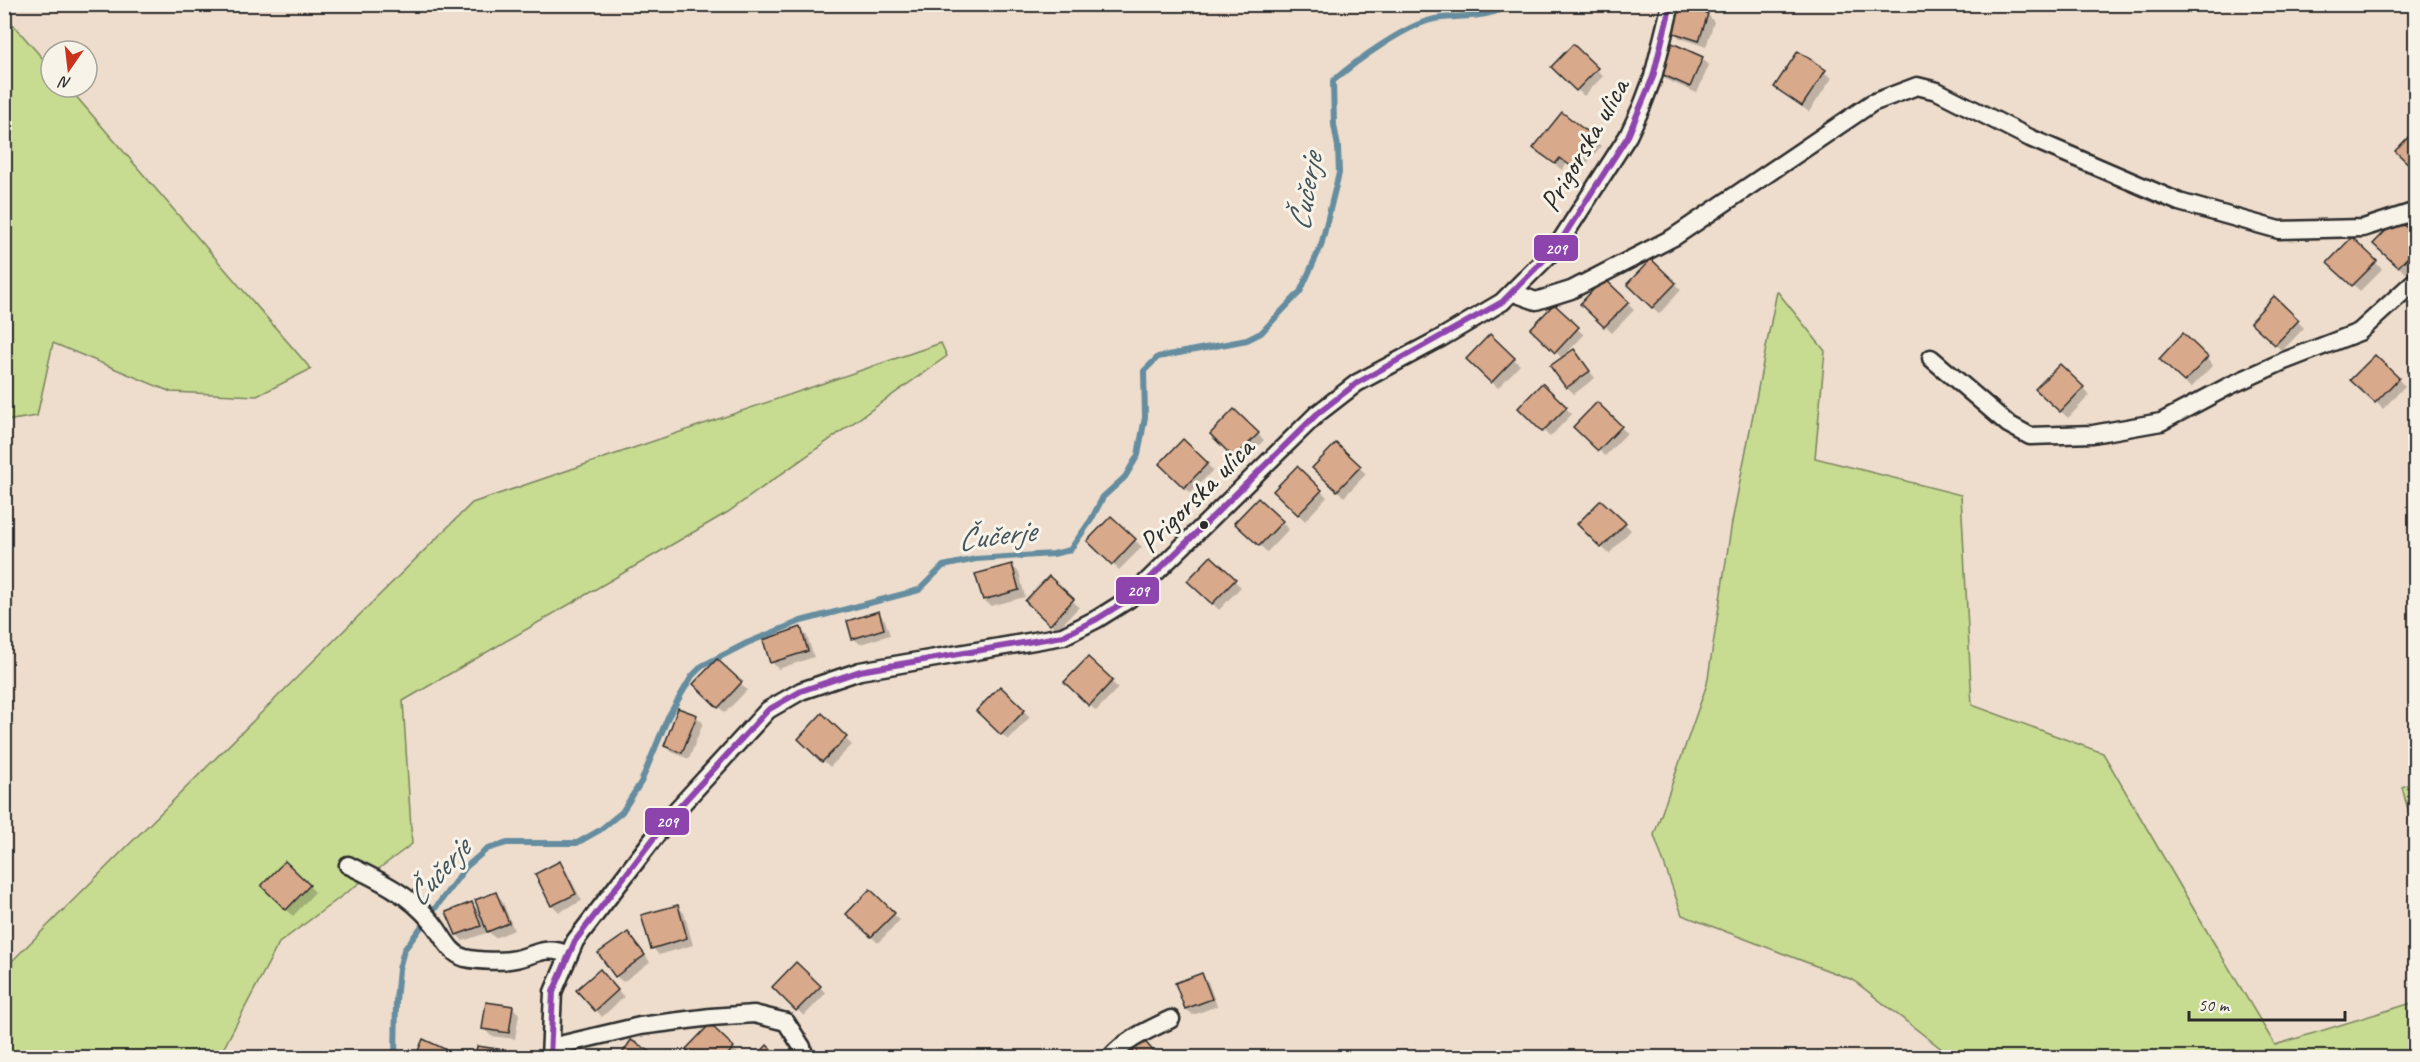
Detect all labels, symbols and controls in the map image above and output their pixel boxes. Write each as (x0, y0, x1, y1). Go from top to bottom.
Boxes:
north arrow (39, 39, 99, 99)
street label: Prigorska ulica (1531, 69, 1639, 219)
text: N (55, 71, 73, 93)
water label: Čučerje (1278, 146, 1333, 234)
line badge: 209 (1533, 234, 1579, 262)
text: 209 (1545, 239, 1569, 259)
street label: Prigorska ulica (1130, 427, 1264, 561)
water label: Čučerje (955, 509, 1042, 560)
unlabelled marker (1198, 519, 1210, 531)
line badge: 209 (1115, 576, 1160, 605)
text: 209 (1127, 581, 1151, 601)
line badge: 209 (644, 807, 690, 836)
text: 209 (656, 812, 680, 832)
water label: Čučerje (397, 826, 482, 915)
scale bar (2189, 984, 2345, 1022)
text: 50 m (2198, 994, 2231, 1016)

